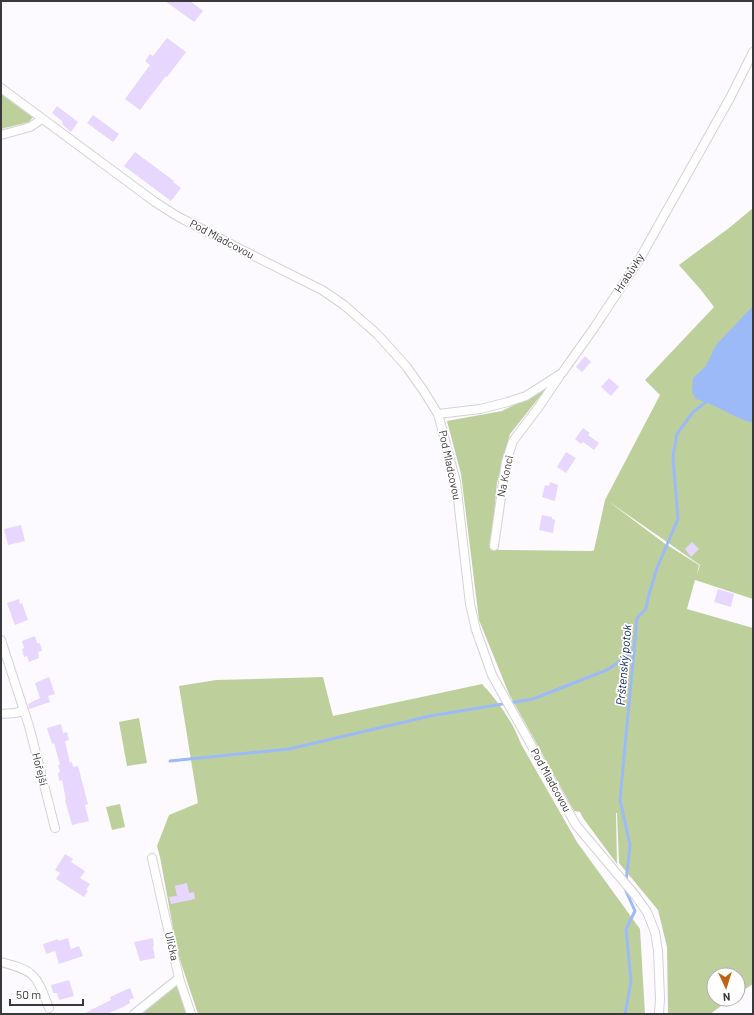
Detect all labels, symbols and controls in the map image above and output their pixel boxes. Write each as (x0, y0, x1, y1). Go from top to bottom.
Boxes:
street label: Pod Mladcovou (188, 216, 257, 261)
street label: Hrabůvky (611, 251, 646, 295)
street label: Pod Mladcovou (437, 429, 464, 501)
street label: Na Konci (494, 454, 515, 498)
water label: Prštenský potok (612, 624, 634, 706)
street label: Pod Mladcovou (529, 746, 574, 814)
street label: Hořejší (30, 751, 51, 787)
street label: Ulička (163, 930, 182, 962)
north arrow (706, 967, 746, 1007)
scale bar (10, 981, 83, 1007)
text: 50 m (16, 987, 41, 1001)
text: N (723, 991, 731, 1004)

